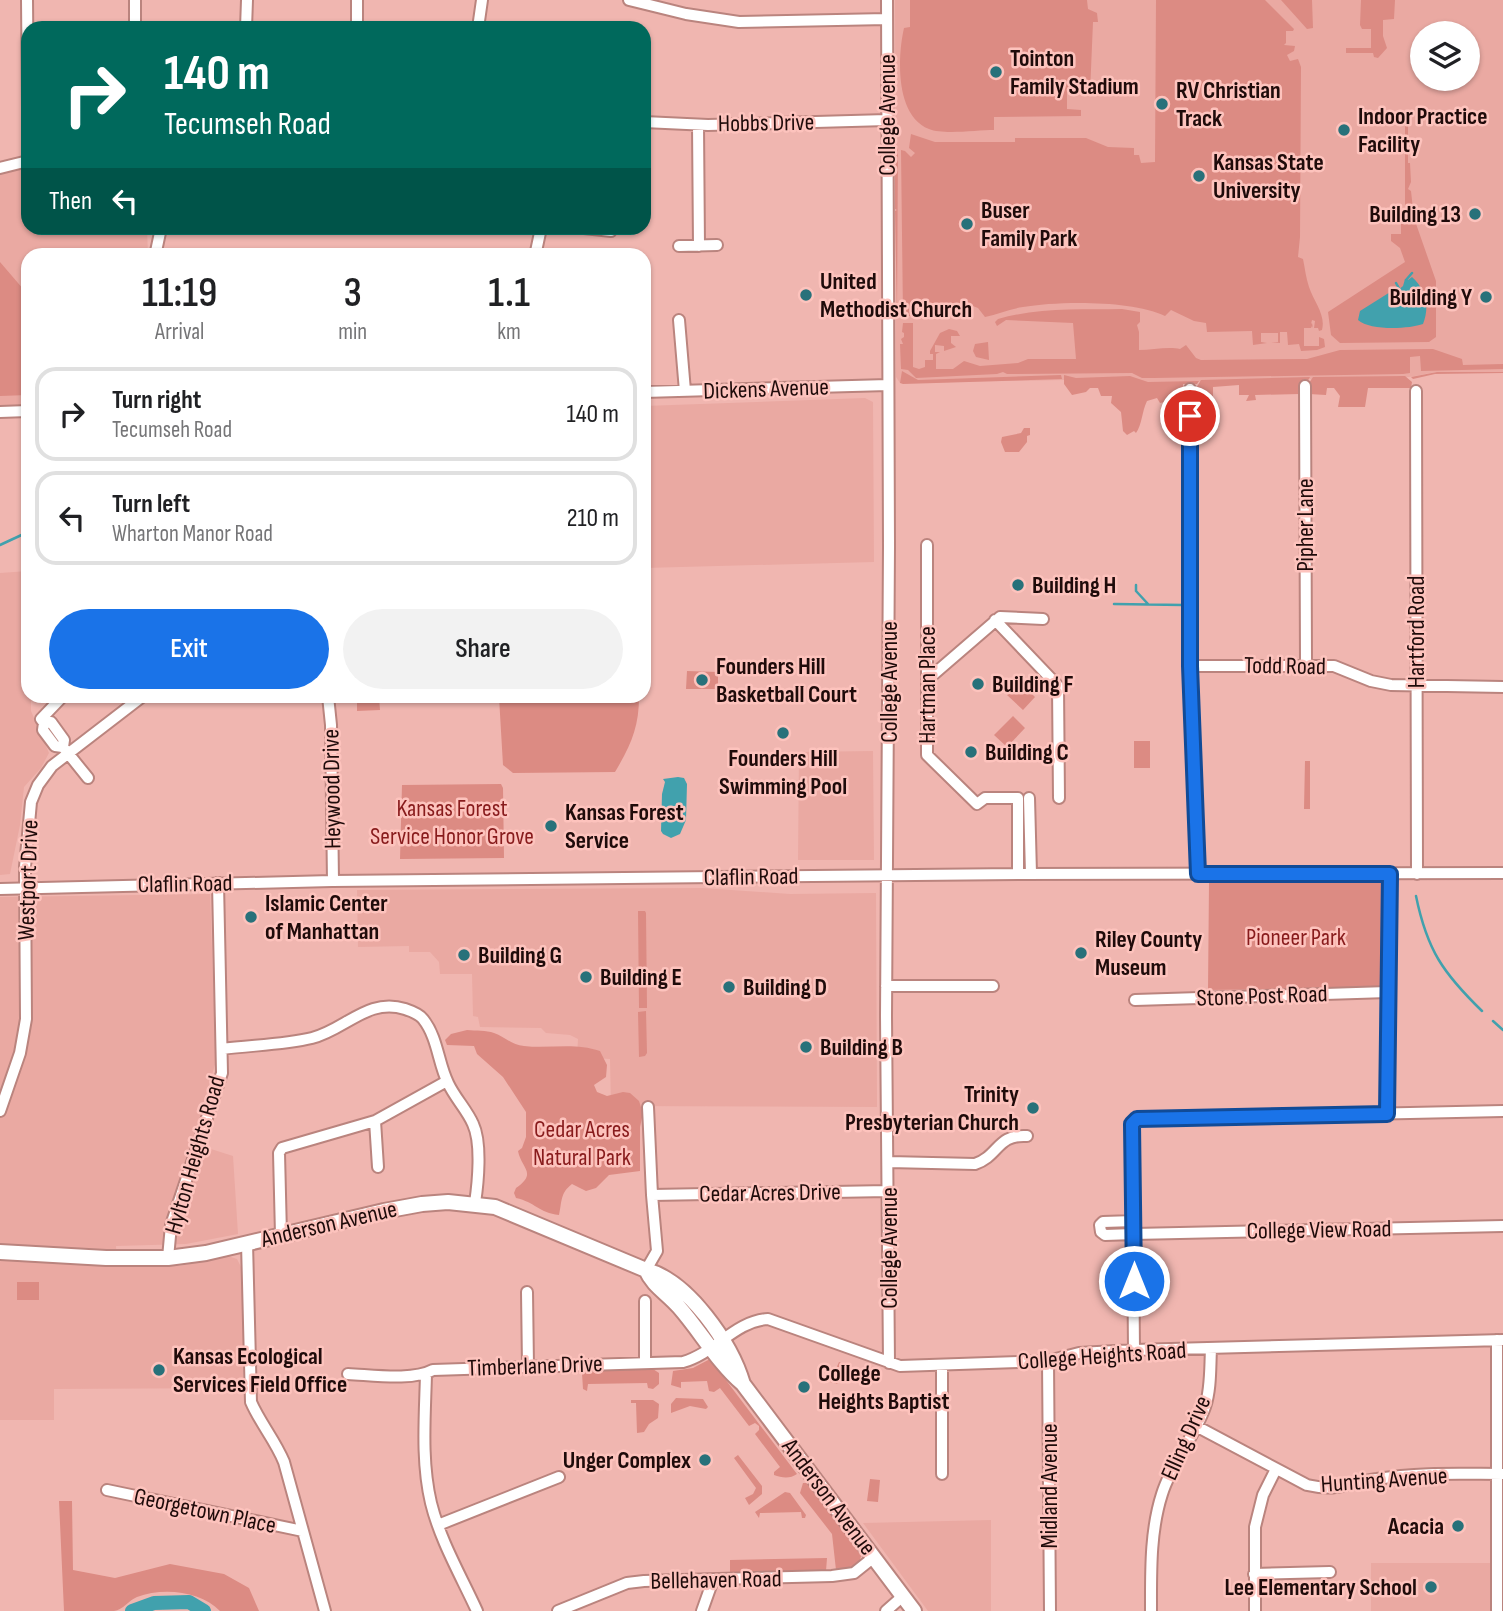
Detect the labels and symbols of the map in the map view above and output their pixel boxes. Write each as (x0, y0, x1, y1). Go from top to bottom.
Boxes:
place label: Tointon Family Stadium (1010, 44, 1139, 101)
street label: College Avenue (873, 54, 902, 176)
marker: Tointon Family Stadium (988, 64, 1004, 80)
place label: RV Christian Track (1176, 76, 1281, 133)
marker: RV Christian Track (1154, 96, 1170, 112)
place label: Indoor Practice Facility (1358, 102, 1487, 159)
street label: Hobbs Drive (718, 108, 814, 138)
marker: Indoor Practice Facility (1336, 122, 1352, 138)
place label: Kansas State University (1213, 148, 1324, 205)
marker: Kansas State University (1191, 168, 1207, 184)
place label: Buser Family Park (981, 196, 1077, 253)
place label: Building 13 (1369, 200, 1461, 229)
marker: Building 13 (1467, 206, 1483, 222)
marker: Buser Family Park (959, 216, 975, 232)
place label: United Methodist Church (820, 267, 972, 324)
place label: Building Y (1389, 283, 1472, 312)
marker: United Methodist Church (798, 287, 814, 303)
marker: Building Y (1478, 289, 1494, 305)
street label: Dickens Avenue (703, 372, 829, 406)
pin (1160, 386, 1220, 446)
street label: Pipher Lane (1291, 478, 1320, 572)
place label: Building H (1032, 571, 1116, 600)
street label: Hartford Road (1402, 576, 1431, 688)
marker: Building H (1010, 577, 1026, 593)
street label: College Avenue (875, 621, 904, 743)
street label: Hartman Place (913, 626, 942, 744)
street label: Todd Road (1244, 651, 1326, 681)
place label: Founders Hill Basketball Court (716, 652, 857, 709)
place label: Building F (992, 670, 1074, 699)
marker: Founders Hill Basketball Court (694, 672, 710, 688)
marker: Building F (970, 676, 986, 692)
marker: Founders Hill Swimming Pool (775, 725, 791, 741)
street label: Heywood Drive (316, 729, 348, 849)
place label: Building C (985, 738, 1069, 767)
place label: Founders Hill Swimming Pool (719, 744, 847, 801)
marker: Building C (963, 744, 979, 760)
park label: Kansas Forest Service Honor Grove (370, 794, 534, 851)
place label: Kansas Forest Service (565, 798, 684, 855)
marker: Kansas Forest Service (543, 818, 559, 834)
street label: Westport Drive (11, 819, 45, 941)
street label: Claflin Road (703, 862, 799, 892)
street label: Claflin Road (137, 869, 233, 899)
place label: Islamic Center of Manhattan (265, 889, 388, 946)
marker: Islamic Center of Manhattan (243, 909, 259, 925)
park label: Pioneer Park (1246, 923, 1346, 952)
place label: Riley County Museum (1095, 925, 1202, 982)
place label: Building G (478, 941, 562, 970)
marker: Riley County Museum (1073, 945, 1089, 961)
marker: Building G (456, 947, 472, 963)
place label: Building E (600, 963, 682, 992)
marker: Building E (578, 969, 594, 985)
place label: Building D (743, 973, 827, 1002)
marker: Building D (721, 979, 737, 995)
street label: Stone Post Road (1196, 979, 1328, 1013)
place label: Building B (820, 1033, 903, 1062)
marker: Building B (798, 1039, 814, 1055)
street label: Hylton Heights Road (159, 1073, 231, 1237)
place label: Trinity Presbyterian Church (845, 1080, 1019, 1137)
marker: Trinity Presbyterian Church (1025, 1100, 1041, 1116)
park label: Cedar Acres Natural Park (533, 1115, 631, 1172)
street label: Cedar Acres Drive (699, 1177, 841, 1209)
street label: College Avenue (875, 1187, 904, 1309)
street label: Anderson Avenue (257, 1194, 400, 1254)
street label: College View Road (1246, 1214, 1392, 1246)
position arrow (1097, 1244, 1171, 1318)
street label: College Heights Road (1017, 1336, 1187, 1376)
place label: Kansas Ecological Services Field Office (173, 1342, 347, 1399)
street label: Timberlane Drive (467, 1349, 603, 1383)
place label: College Heights Baptist (818, 1359, 949, 1416)
marker: Kansas Ecological Services Field Office (151, 1362, 167, 1378)
marker: College Heights Baptist (796, 1379, 812, 1395)
street label: Elling Drive (1155, 1391, 1217, 1485)
street label: Midland Avenue (1035, 1423, 1064, 1549)
street label: Anderson Avenue (775, 1432, 882, 1561)
place label: Unger Complex (563, 1446, 691, 1475)
marker: Unger Complex (697, 1452, 713, 1468)
street label: Hunting Avenue (1320, 1461, 1448, 1499)
street label: Georgetown Place (131, 1482, 279, 1540)
place label: Acacia (1387, 1512, 1444, 1541)
marker: Acacia (1450, 1518, 1466, 1534)
street label: Bellehaven Road (650, 1564, 782, 1596)
place label: Lee Elementary School (1224, 1573, 1417, 1602)
marker: Lee Elementary School (1423, 1579, 1439, 1595)

